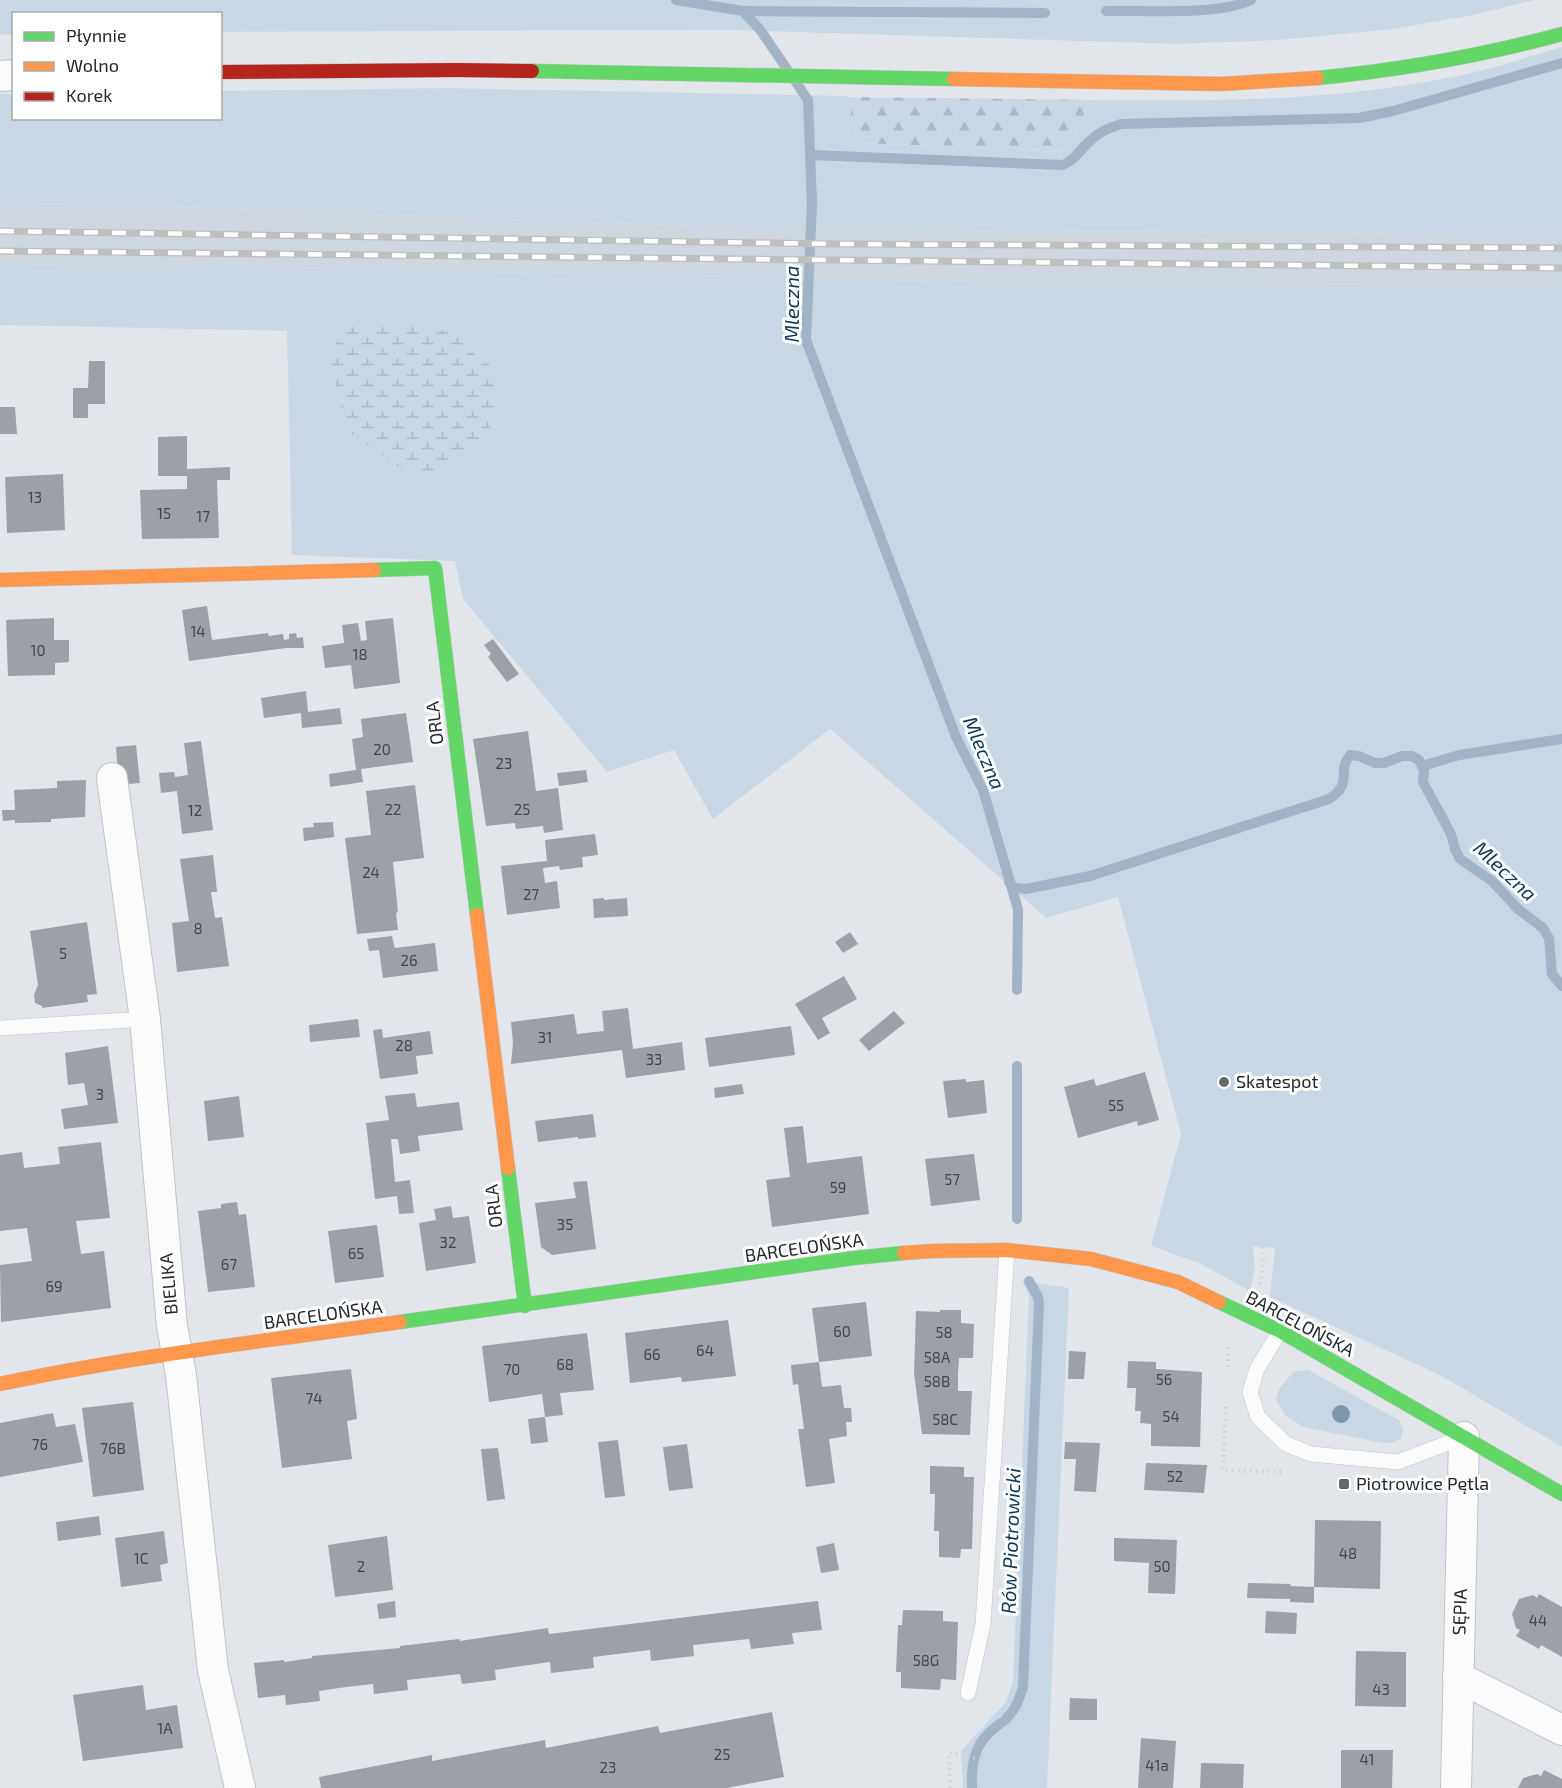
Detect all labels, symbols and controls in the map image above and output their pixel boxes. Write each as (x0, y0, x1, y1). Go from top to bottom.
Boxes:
legend (12, 12, 222, 120)
text: Płynnie (66, 24, 127, 46)
text: Wolno (66, 54, 119, 76)
text: Korek (66, 84, 112, 106)
water label: Mleczna (779, 266, 803, 342)
house number: 13 (28, 488, 42, 506)
house number: 15 (157, 504, 171, 522)
house number: 17 (196, 507, 210, 525)
house number: 14 (190, 622, 206, 640)
house number: 10 (30, 641, 46, 659)
house number: 18 (352, 645, 368, 663)
street label: ORLA (420, 699, 448, 746)
water label: Mleczna (959, 713, 1011, 793)
house number: 20 (373, 740, 391, 758)
house number: 23 (496, 754, 512, 772)
house number: 22 (385, 800, 401, 818)
house number: 25 (514, 800, 530, 818)
house number: 12 (188, 801, 202, 819)
water label: Mleczna (1469, 835, 1542, 905)
house number: 24 (362, 863, 380, 881)
house number: 27 (523, 885, 539, 903)
house number: 8 (193, 919, 203, 937)
house number: 5 (59, 944, 67, 962)
house number: 26 (400, 951, 418, 969)
house number: 31 (538, 1028, 552, 1046)
house number: 28 (395, 1036, 413, 1054)
house number: 33 (646, 1050, 662, 1068)
place label: Skatespot (1236, 1070, 1318, 1092)
marker: Skatespot (1217, 1075, 1231, 1089)
house number: 3 (96, 1085, 104, 1103)
house number: 55 (1108, 1096, 1124, 1114)
house number: 57 (944, 1170, 960, 1188)
house number: 59 (830, 1178, 846, 1196)
street label: ORLA (479, 1182, 507, 1229)
house number: 35 (557, 1215, 573, 1233)
street label: BARCELOŃSKA (743, 1228, 865, 1266)
house number: 32 (440, 1233, 456, 1251)
house number: 65 (348, 1244, 364, 1262)
street label: BIELIKA (154, 1252, 182, 1316)
house number: 67 (221, 1255, 237, 1273)
house number: 69 (45, 1277, 63, 1295)
street label: BARCELOŃSKA (1243, 1285, 1359, 1361)
street label: BARCELOŃSKA (262, 1295, 384, 1333)
house number: 60 (833, 1322, 851, 1340)
house number: 58 (935, 1323, 953, 1341)
house number: 64 (696, 1341, 714, 1359)
house number: 66 (643, 1345, 661, 1363)
house number: 58A (924, 1348, 951, 1366)
house number: 68 (556, 1355, 574, 1373)
house number: 70 (504, 1360, 520, 1378)
house number: 56 (1156, 1370, 1172, 1388)
house number: 58B (924, 1372, 950, 1390)
house number: 74 (306, 1389, 322, 1407)
house number: 54 (1162, 1407, 1180, 1425)
house number: 58C (932, 1410, 958, 1428)
house number: 76 (32, 1435, 48, 1453)
house number: 76B (100, 1439, 126, 1457)
water label: Rów Piotrowicki (995, 1467, 1025, 1614)
house number: 52 (1167, 1467, 1183, 1485)
place label: Piotrowice Pętla (1356, 1472, 1489, 1494)
marker: Piotrowice Pętla (1337, 1477, 1351, 1491)
house number: 48 (1339, 1544, 1357, 1562)
house number: 1C (134, 1549, 149, 1567)
house number: 2 (357, 1557, 365, 1575)
house number: 50 (1153, 1557, 1171, 1575)
street label: SĘPIA (1447, 1587, 1471, 1636)
house number: 44 (1529, 1611, 1547, 1629)
house number: 58G (913, 1651, 939, 1669)
house number: 43 (1372, 1680, 1390, 1698)
house number: 1A (157, 1719, 173, 1737)
house number: 25 (714, 1745, 730, 1763)
house number: 41 (1359, 1750, 1375, 1768)
house number: 41a (1145, 1756, 1169, 1774)
house number: 23 (600, 1758, 616, 1776)

